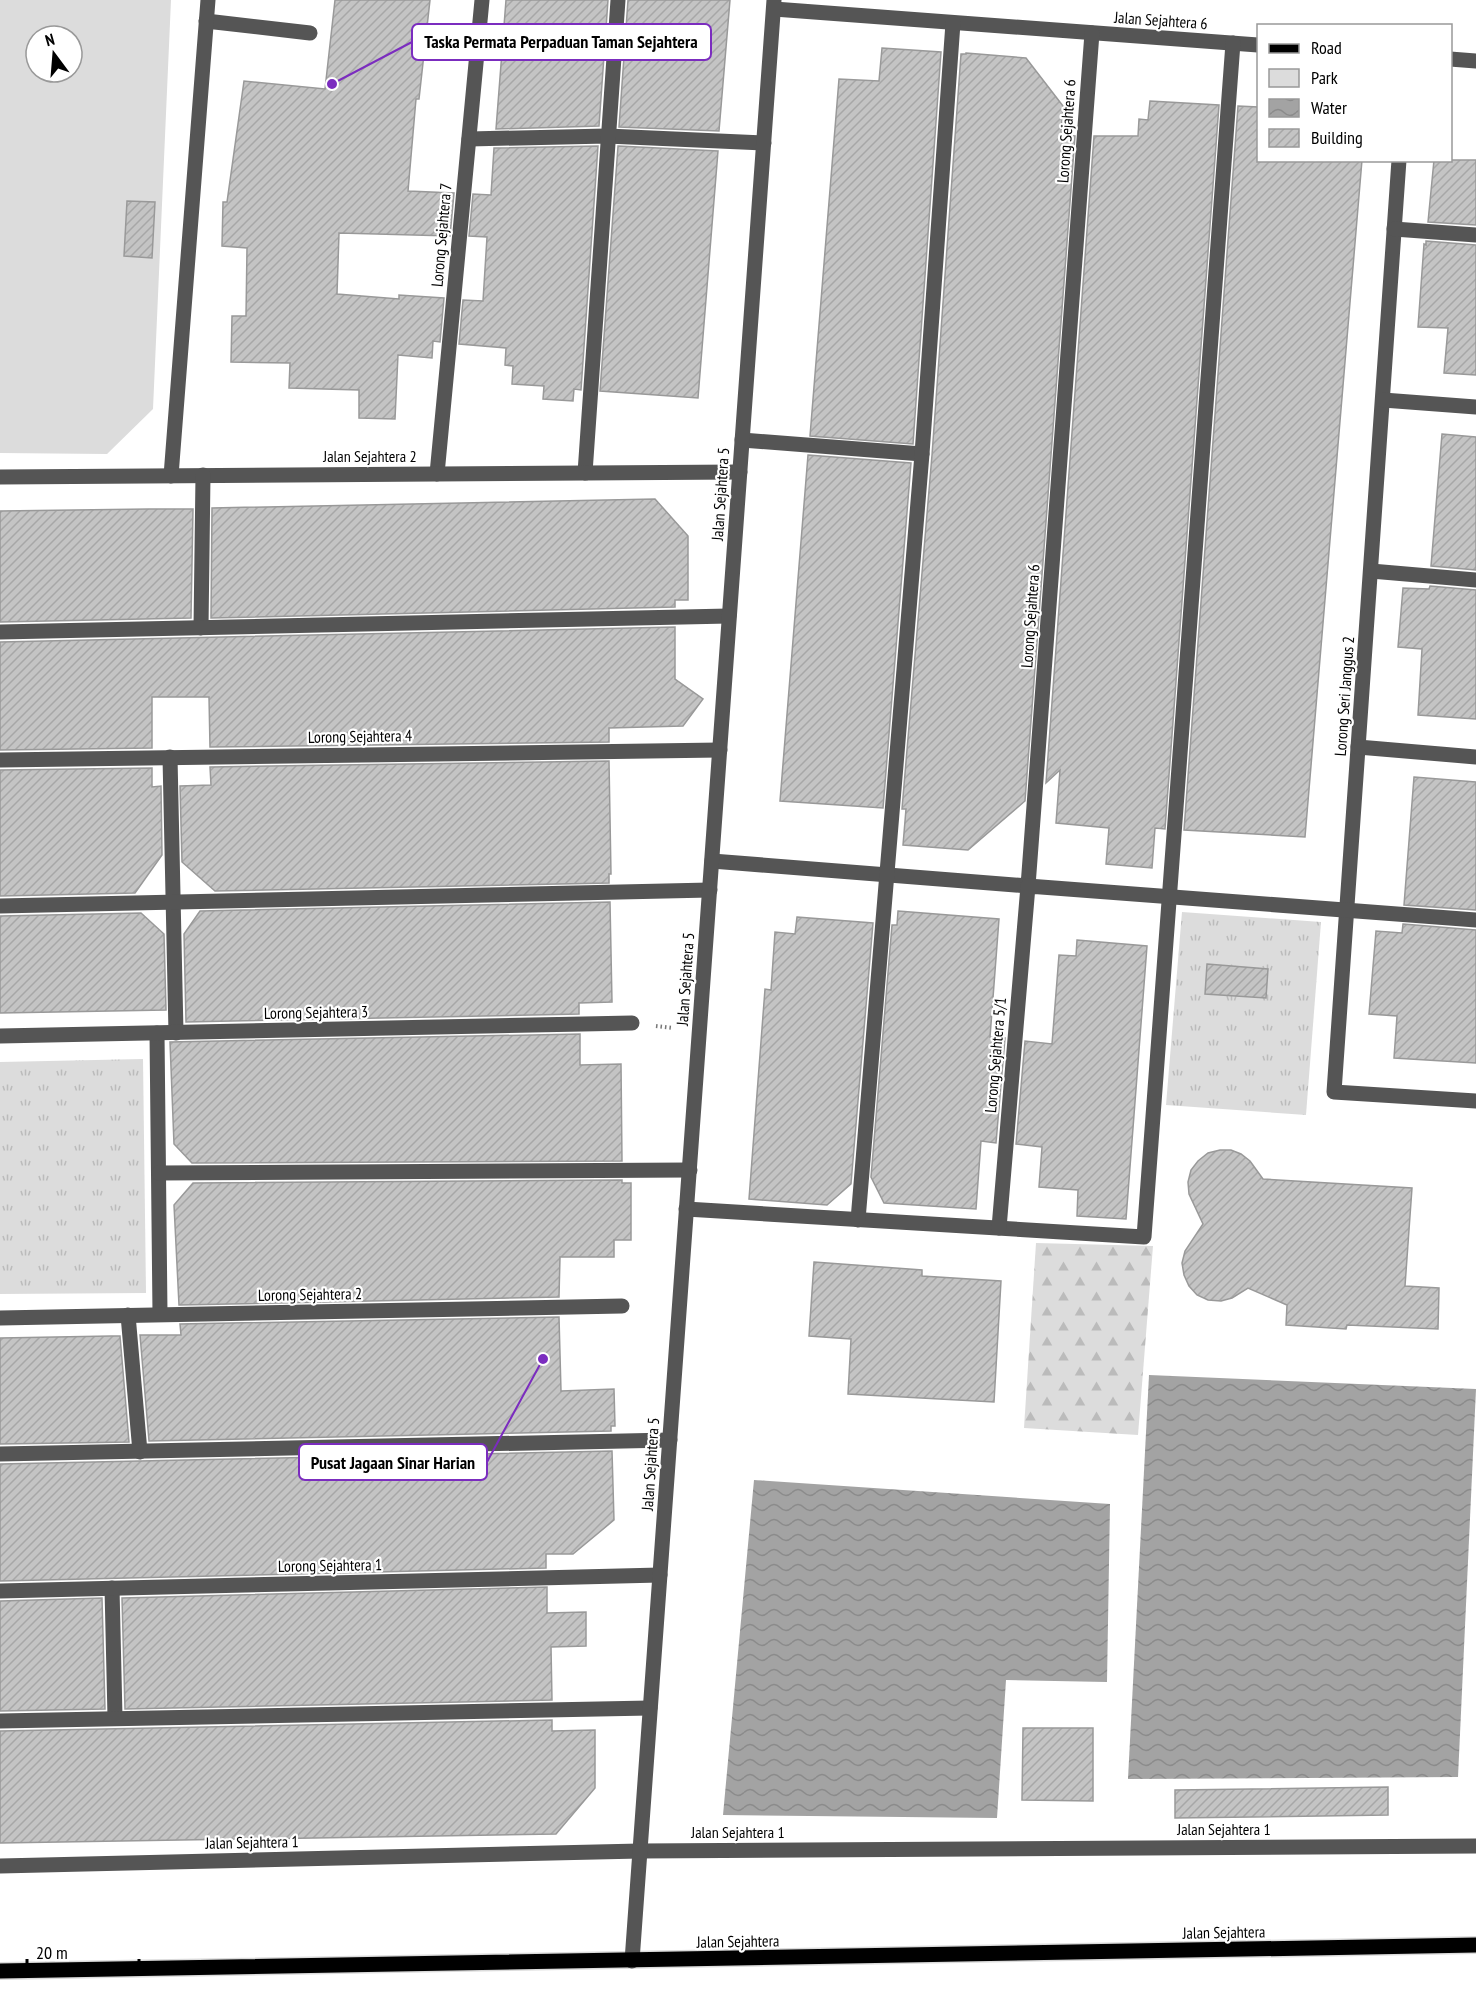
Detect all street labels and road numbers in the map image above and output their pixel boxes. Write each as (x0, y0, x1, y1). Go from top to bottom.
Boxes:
street label: Jalan Sejahtera 6 (1113, 7, 1208, 33)
street label: Lorong Sejahtera 6 (1052, 78, 1080, 184)
street label: Lorong Sejahtera 7 (427, 182, 455, 288)
street label: Jalan Sejahtera 2 (322, 446, 417, 466)
street label: Jalan Sejahtera 5 (707, 447, 733, 542)
street label: Lorong Sejahtera 6 (1016, 563, 1044, 669)
street label: Lorong Seri Janggus 2 (1330, 635, 1358, 757)
street label: Lorong Sejahtera 4 (308, 725, 412, 747)
street label: Jalan Sejahtera 5 (672, 932, 698, 1027)
street label: Lorong Sejahtera 5/1 (980, 996, 1010, 1114)
street label: Lorong Sejahtera 3 (264, 1001, 368, 1023)
street label: Lorong Sejahtera 2 (258, 1283, 362, 1305)
street label: Jalan Sejahtera 5 (637, 1417, 663, 1512)
street label: Lorong Sejahtera 1 (278, 1554, 382, 1576)
street label: Jalan Sejahtera 1 (1176, 1819, 1271, 1839)
street label: Jalan Sejahtera 1 (690, 1822, 785, 1842)
street label: Jalan Sejahtera 1 (204, 1831, 299, 1853)
street label: Jalan Sejahtera (1181, 1921, 1266, 1943)
street label: Jalan Sejahtera (695, 1930, 780, 1952)

